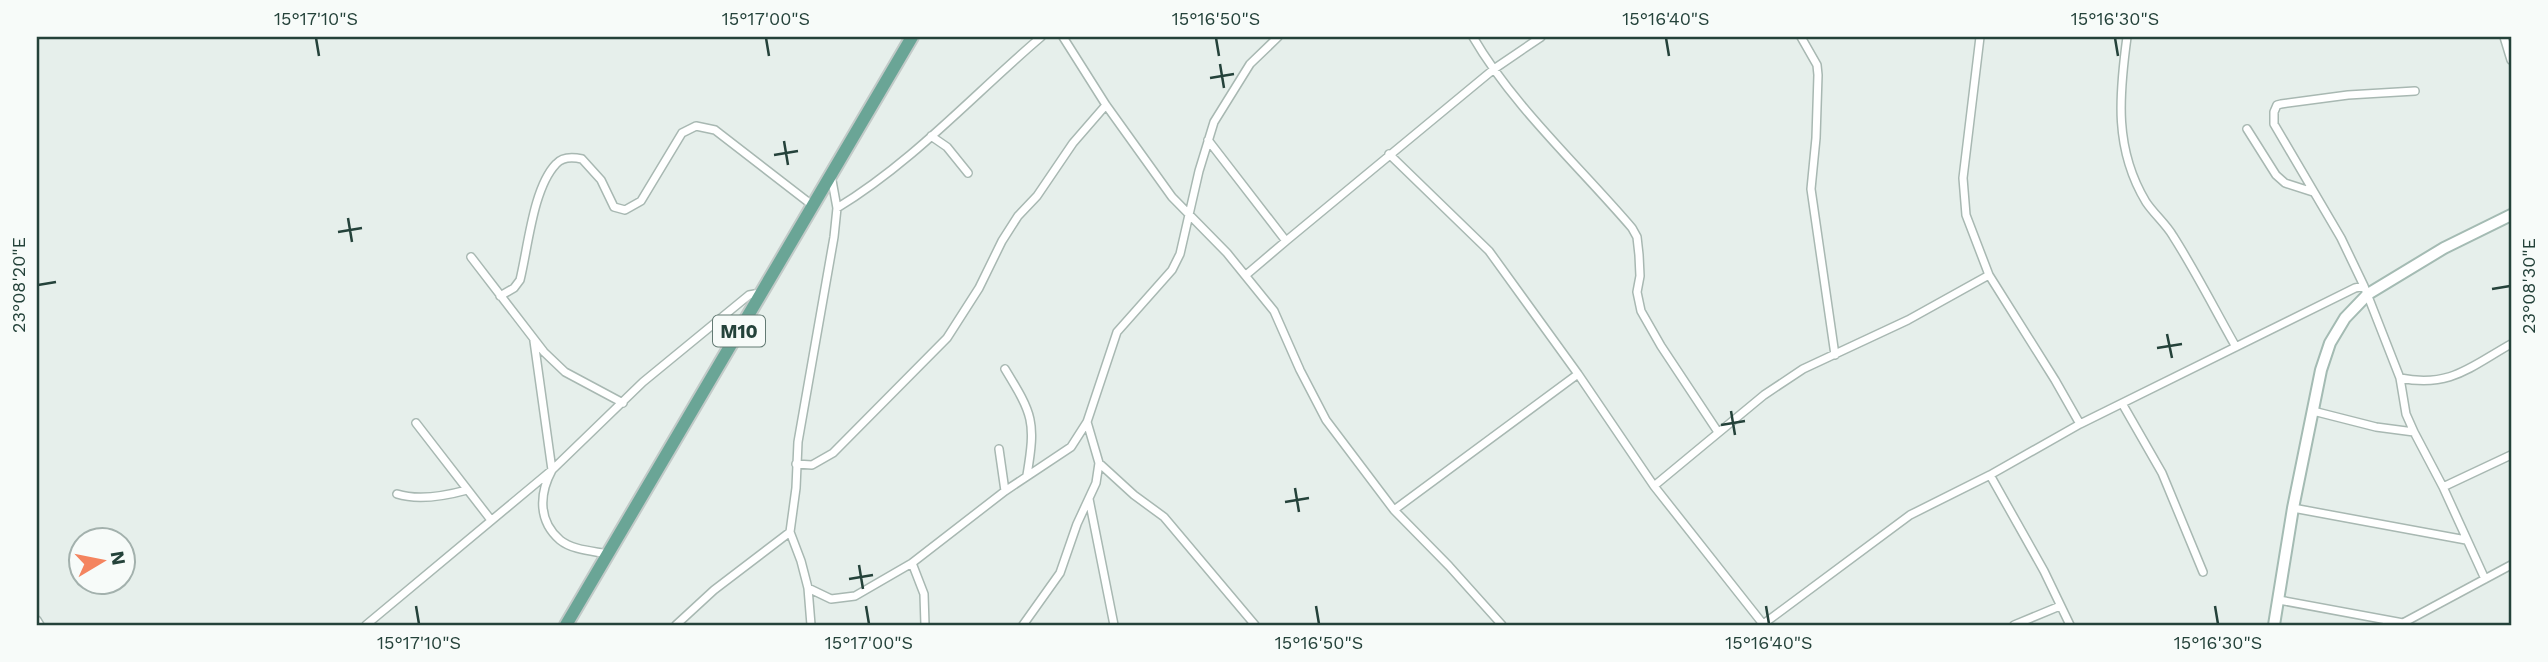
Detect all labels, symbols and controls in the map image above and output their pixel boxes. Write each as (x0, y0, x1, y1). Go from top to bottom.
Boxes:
text: 15°17'10"S (274, 8, 358, 29)
text: 15°17'00"S (722, 8, 810, 29)
text: 15°16'50"S (1172, 8, 1260, 29)
text: 15°16'40"S (1622, 8, 1710, 29)
text: 15°16'30"S (2071, 8, 2159, 29)
text: 23°08'20"E (8, 237, 29, 333)
text: 23°08'30"E (2518, 238, 2539, 334)
road number: M10 (713, 316, 765, 346)
north arrow (66, 526, 136, 596)
text: N (106, 549, 131, 567)
text: 15°17'10"S (377, 632, 461, 653)
text: 15°17'00"S (825, 632, 913, 653)
text: 15°16'50"S (1275, 632, 1363, 653)
text: 15°16'40"S (1725, 632, 1813, 653)
text: 15°16'30"S (2174, 632, 2262, 653)

